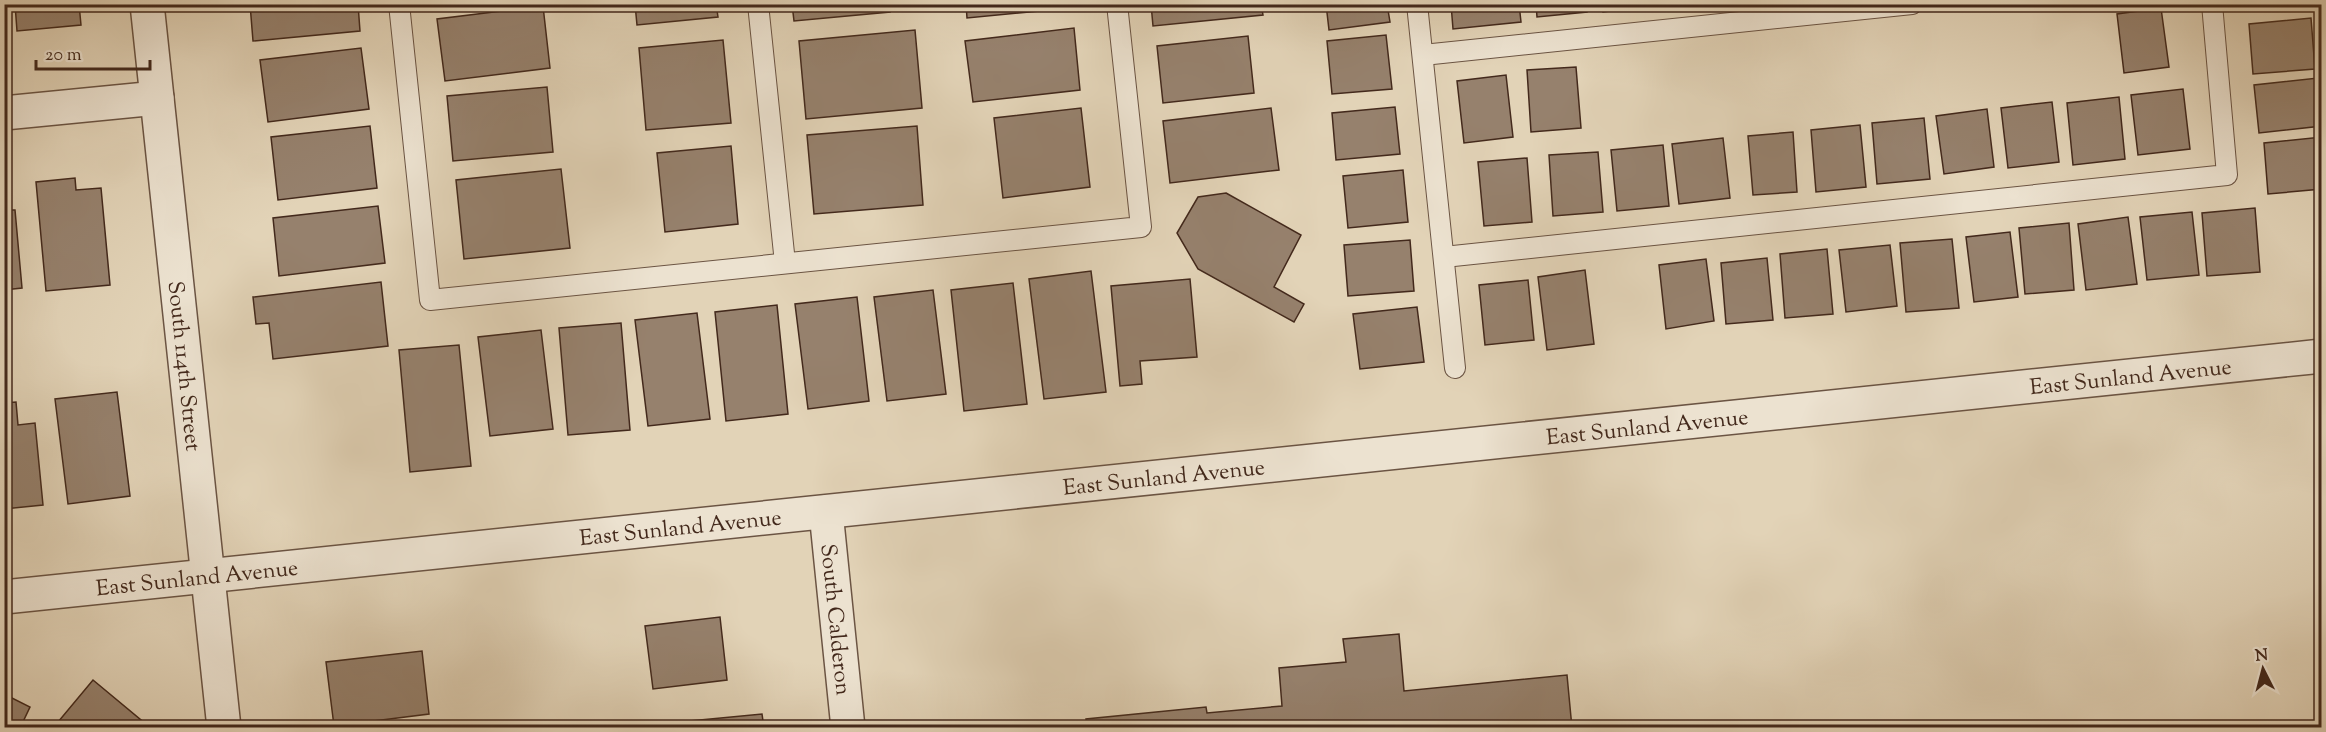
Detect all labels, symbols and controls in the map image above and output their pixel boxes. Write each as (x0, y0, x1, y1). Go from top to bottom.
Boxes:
scale bar (36, 33, 150, 71)
text: 20 m (45, 43, 82, 69)
street label: South 114th Street (158, 280, 208, 453)
street label: East Sunland Avenue (2028, 352, 2233, 405)
street label: East Sunland Avenue (1545, 403, 1750, 456)
street label: East Sunland Avenue (1061, 453, 1267, 506)
street label: East Sunland Avenue (578, 503, 783, 556)
street label: South Calderon (810, 542, 858, 697)
street label: East Sunland Avenue (95, 554, 300, 606)
north arrow (2233, 639, 2293, 699)
text: N (2254, 644, 2269, 669)

